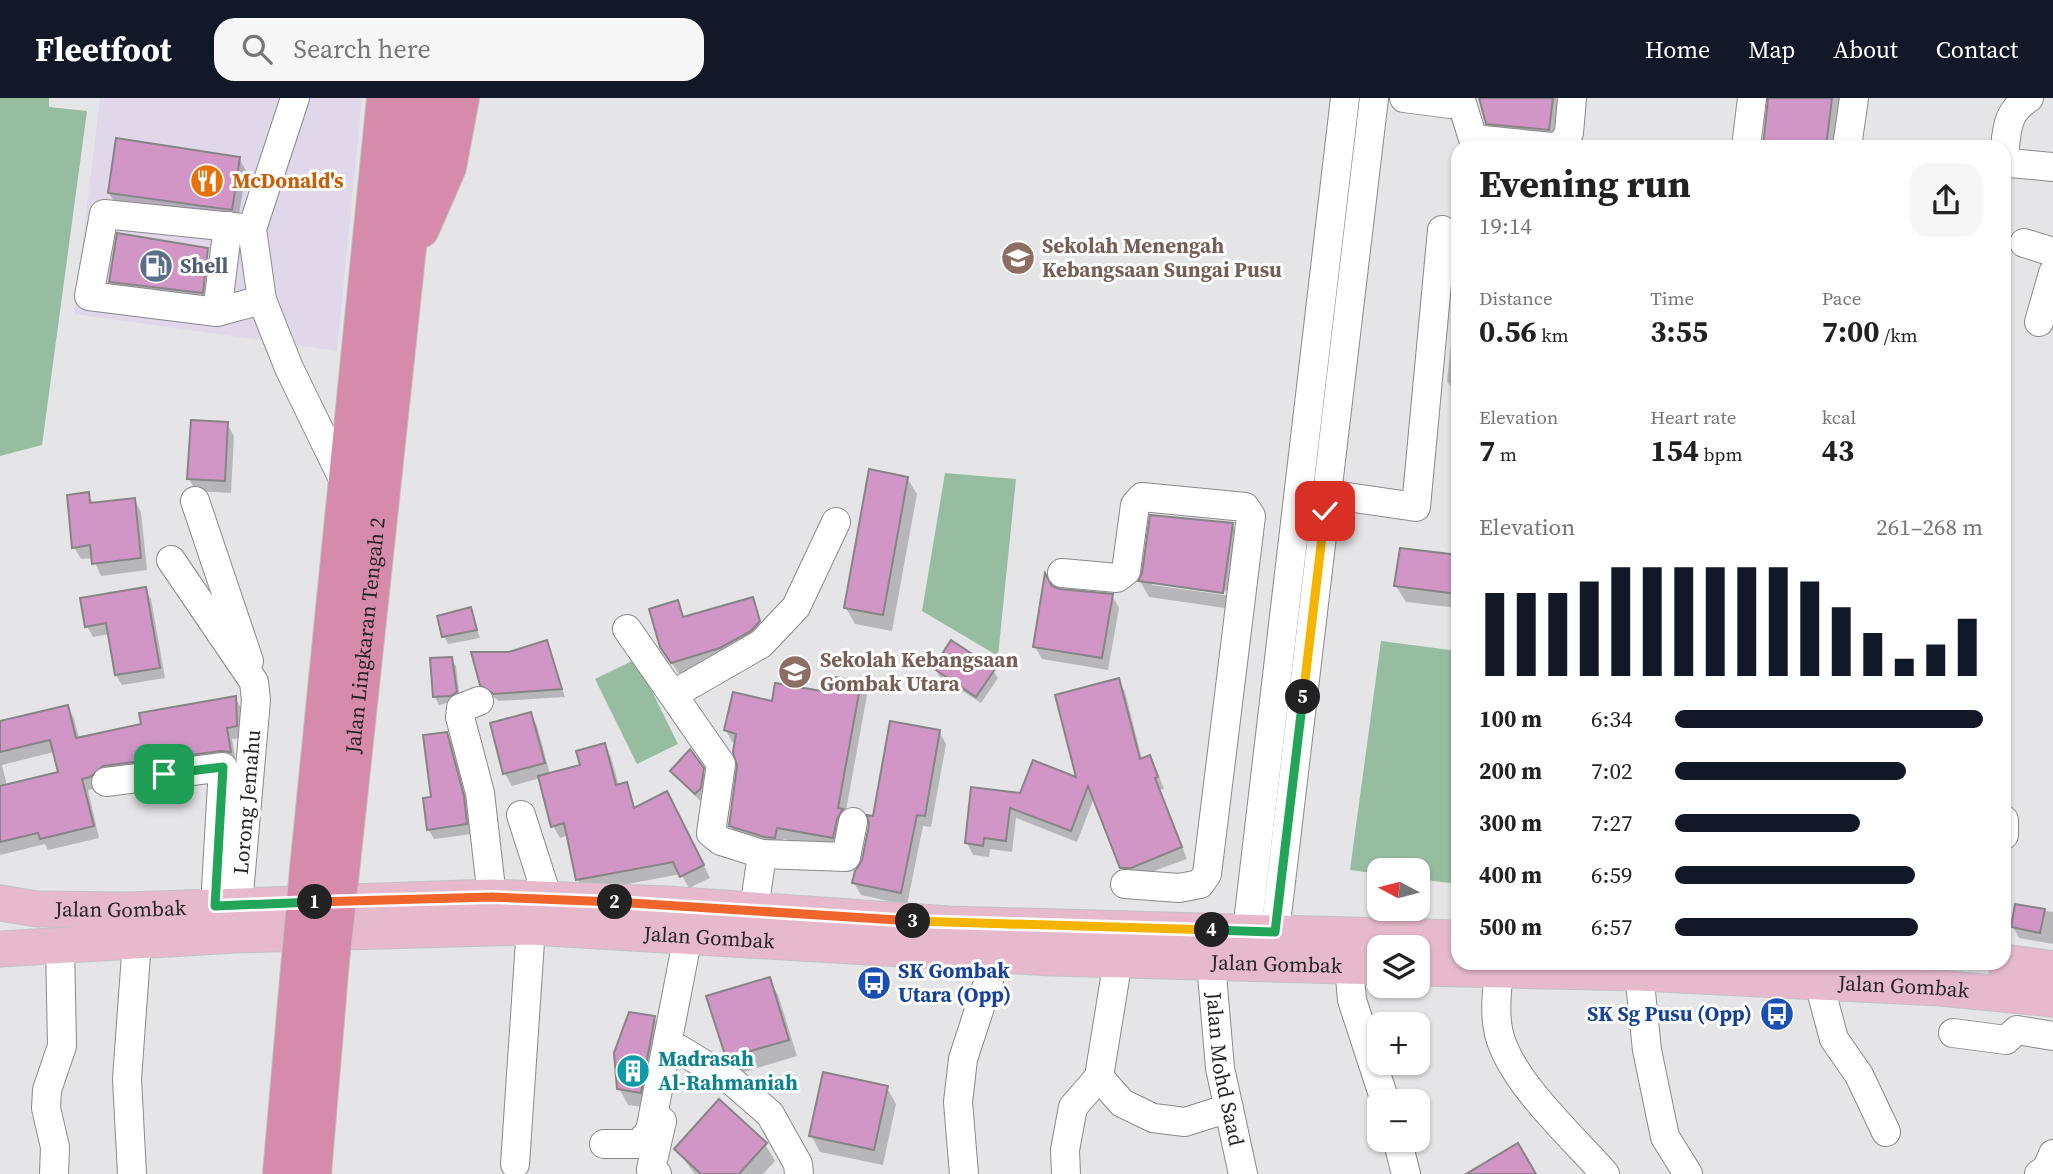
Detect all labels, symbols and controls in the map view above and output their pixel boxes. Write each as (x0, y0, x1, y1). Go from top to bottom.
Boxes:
search box (214, 18, 704, 81)
text: Fleetfoot (35, 27, 172, 72)
icon: search (238, 30, 276, 68)
text: Search here (294, 31, 431, 67)
text: Home (1645, 33, 1710, 66)
text: Map (1748, 33, 1795, 66)
text: About (1833, 33, 1898, 66)
text: Contact (1936, 33, 2018, 66)
text: Evening run (1479, 158, 1691, 210)
restaurant icon: McDonald's (188, 162, 226, 200)
button: share (1909, 163, 1983, 237)
place label: McDonald's (232, 166, 344, 195)
text: 19:14 (1479, 210, 1532, 242)
place label: Sekolah Menengah Kebangsaan Sungai Pusu (1042, 231, 1282, 284)
school or university icon: Sekolah Menengah Kebangsaan Sungai Pusu (999, 239, 1037, 277)
fuel station icon: Shell (137, 247, 175, 285)
place label: Shell (180, 251, 229, 280)
text: Distance (1479, 285, 1553, 311)
text: Time (1650, 285, 1694, 311)
text: Pace (1822, 285, 1861, 311)
text: 0.56 (1479, 311, 1537, 352)
text: 3:55 (1650, 311, 1708, 352)
text: 7:00 (1822, 311, 1879, 352)
text: km (1537, 322, 1569, 348)
text: /km (1879, 322, 1918, 348)
text: Elevation (1479, 404, 1558, 430)
text: Heart rate (1650, 404, 1736, 430)
text: kcal (1822, 404, 1856, 430)
text: 7 (1479, 430, 1495, 471)
text: 154 (1650, 430, 1699, 471)
text: 43 (1822, 430, 1854, 471)
text: m (1495, 441, 1517, 467)
text: bpm (1699, 441, 1743, 467)
pin (1295, 481, 1355, 541)
icon: check (1306, 492, 1344, 530)
text: Elevation (1479, 511, 1575, 543)
text: 261–268 m (1876, 511, 1983, 543)
street label: Jalan Lingkaran Tengah 2 (338, 516, 392, 756)
place label: Sekolah Kebangsaan Gombak Utara (820, 645, 1018, 698)
school or university icon: Sekolah Kebangsaan Gombak Utara (776, 653, 814, 691)
pin: 5 (1286, 680, 1320, 714)
text: 5 (1297, 683, 1308, 709)
text: 100 m (1479, 703, 1542, 735)
text: 6:34 (1591, 703, 1632, 735)
street label: Lorong Jemahu (226, 728, 267, 876)
pin (134, 744, 194, 804)
icon: arrive (145, 755, 183, 793)
text: 200 m (1479, 755, 1542, 787)
text: 7:02 (1591, 755, 1632, 787)
text: 300 m (1479, 807, 1542, 839)
text: 7:27 (1591, 807, 1632, 839)
north arrow (1367, 858, 1430, 920)
map controls (1367, 858, 1430, 1152)
text: 400 m (1479, 859, 1542, 891)
text: 6:59 (1591, 859, 1632, 891)
pin: 1 (298, 884, 332, 920)
pin: 2 (598, 884, 632, 920)
text: 1 (309, 888, 320, 914)
text: 2 (609, 888, 620, 914)
street label: Jalan Gombak (54, 893, 187, 924)
pin: 3 (895, 904, 930, 938)
text: 3 (907, 907, 918, 933)
text: 500 m (1479, 911, 1542, 943)
text: 6:57 (1591, 911, 1632, 943)
pin: 4 (1194, 912, 1230, 948)
text: 4 (1206, 916, 1217, 942)
street label: Jalan Gombak (642, 919, 776, 956)
button: layers (1367, 935, 1430, 998)
street label: Jalan Gombak (1209, 947, 1343, 980)
place label: SK Gombak Utara (Opp) (898, 956, 1011, 1009)
bus stop icon: SK Gombak Utara (Opp) (855, 964, 893, 1002)
street label: Jalan Gombak (1836, 968, 1971, 1005)
street label: Jalan Mohd Saad (1199, 990, 1252, 1149)
bus stop icon: SK Sg Pusu (Opp) (1758, 995, 1796, 1033)
place label: SK Sg Pusu (Opp) (1587, 999, 1752, 1028)
button: + (1367, 1012, 1430, 1075)
place label: Madrasah Al-Rahmaniah (658, 1044, 798, 1097)
building icon: Madrasah Al-Rahmaniah (614, 1052, 652, 1090)
button: − (1367, 1089, 1430, 1152)

